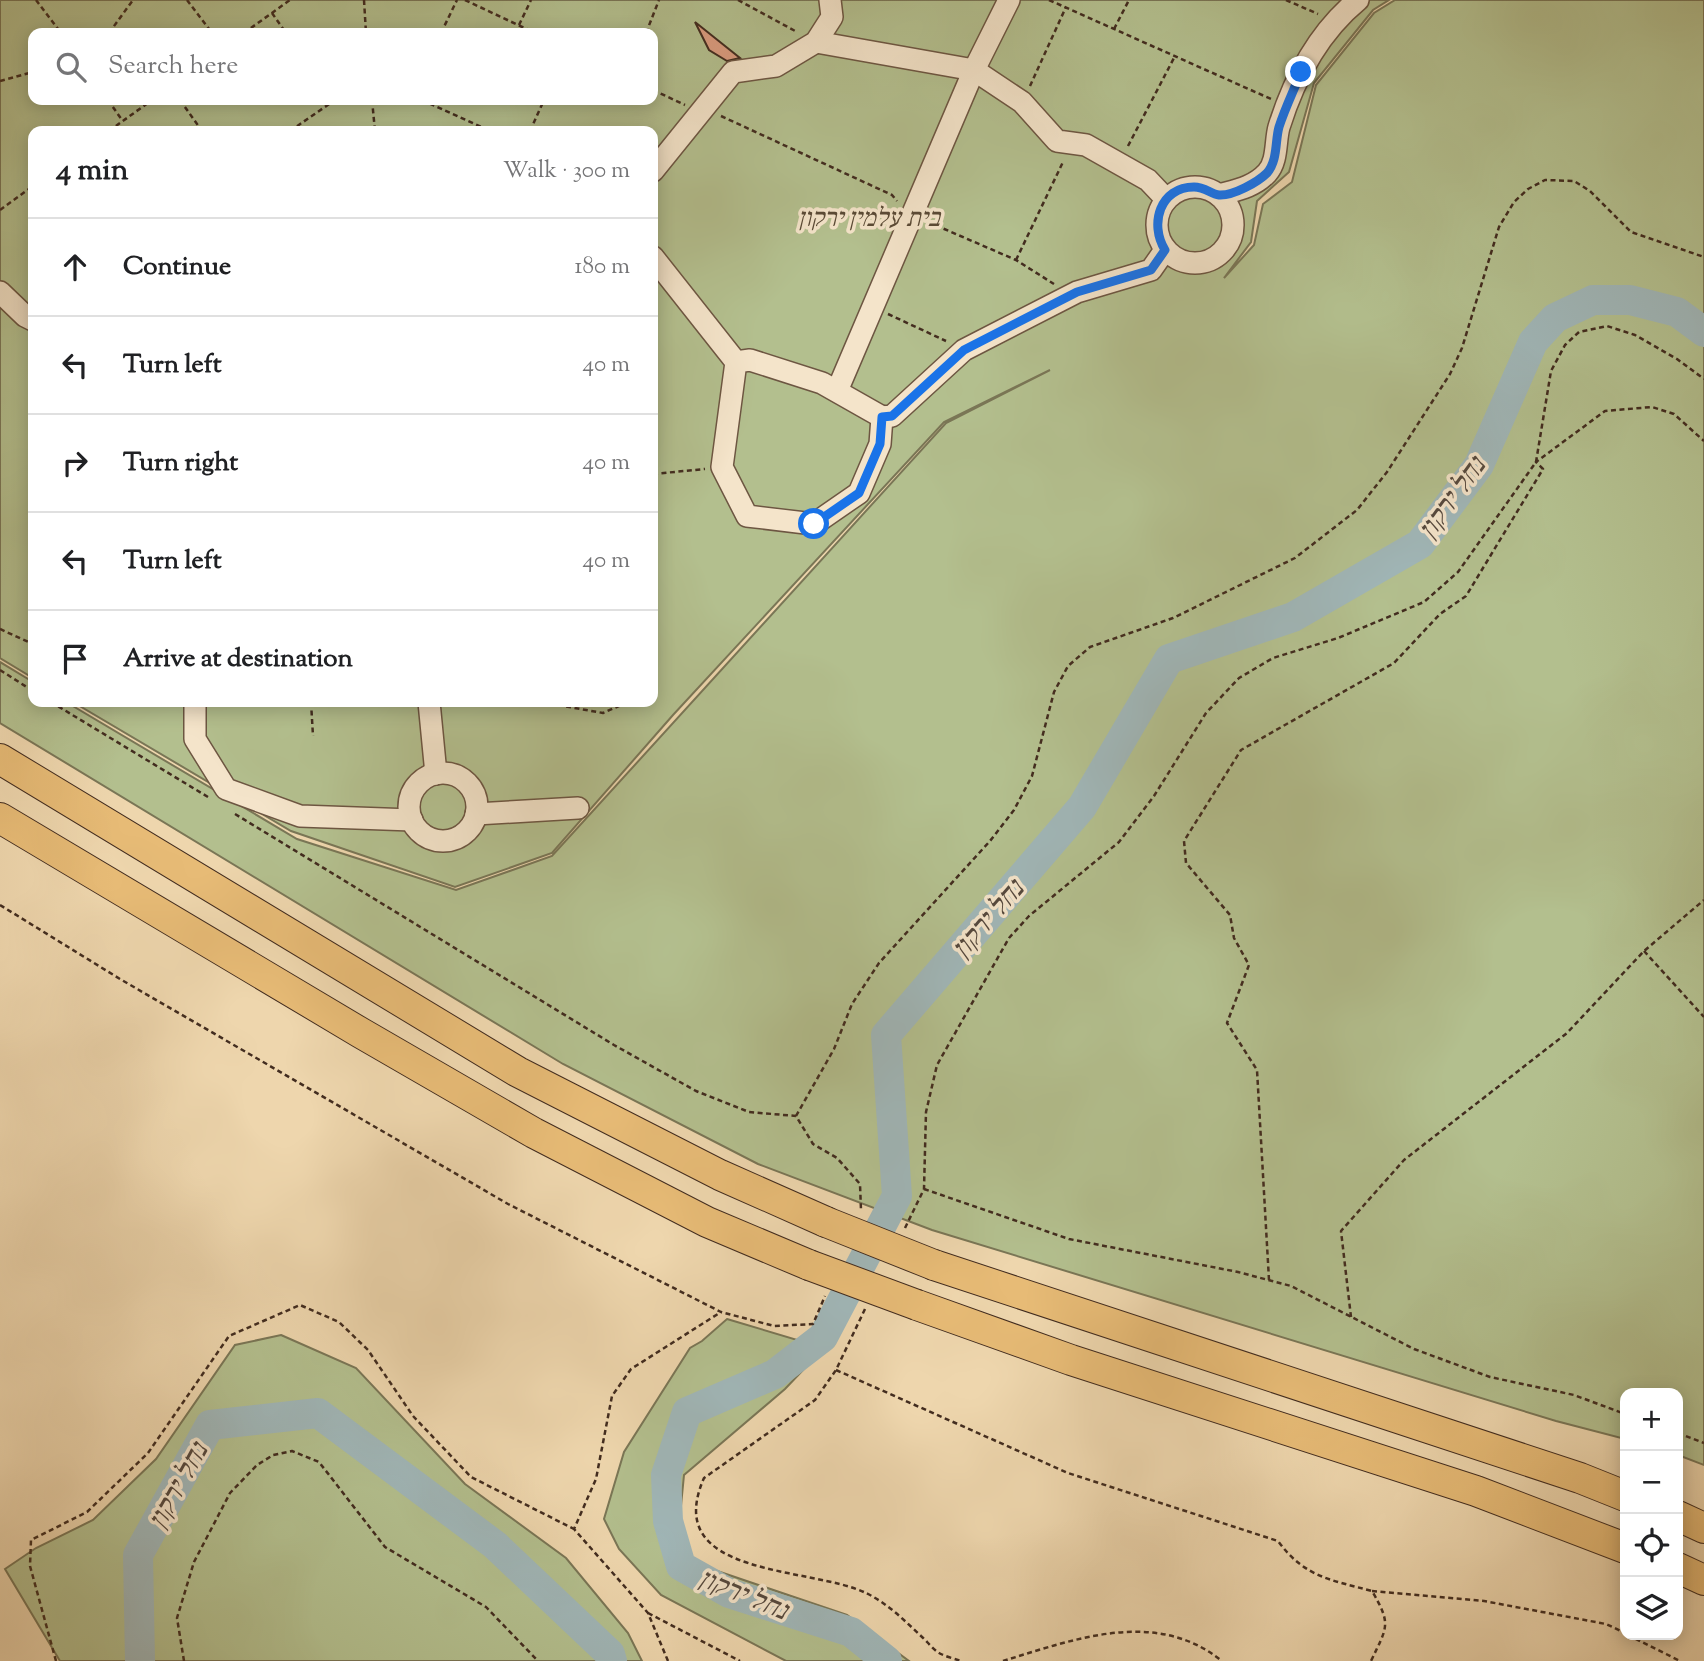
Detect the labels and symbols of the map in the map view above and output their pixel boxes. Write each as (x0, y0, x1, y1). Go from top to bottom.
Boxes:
route end (1285, 56, 1316, 87)
park label: בית עלמין ירקון (798, 201, 942, 238)
water label: נחל ירקון (1410, 447, 1498, 548)
route start (798, 508, 829, 539)
water label: נחל ירקון (944, 870, 1037, 968)
water label: נחל ירקון (140, 1434, 221, 1537)
water label: נחל ירקון (692, 1560, 796, 1633)

